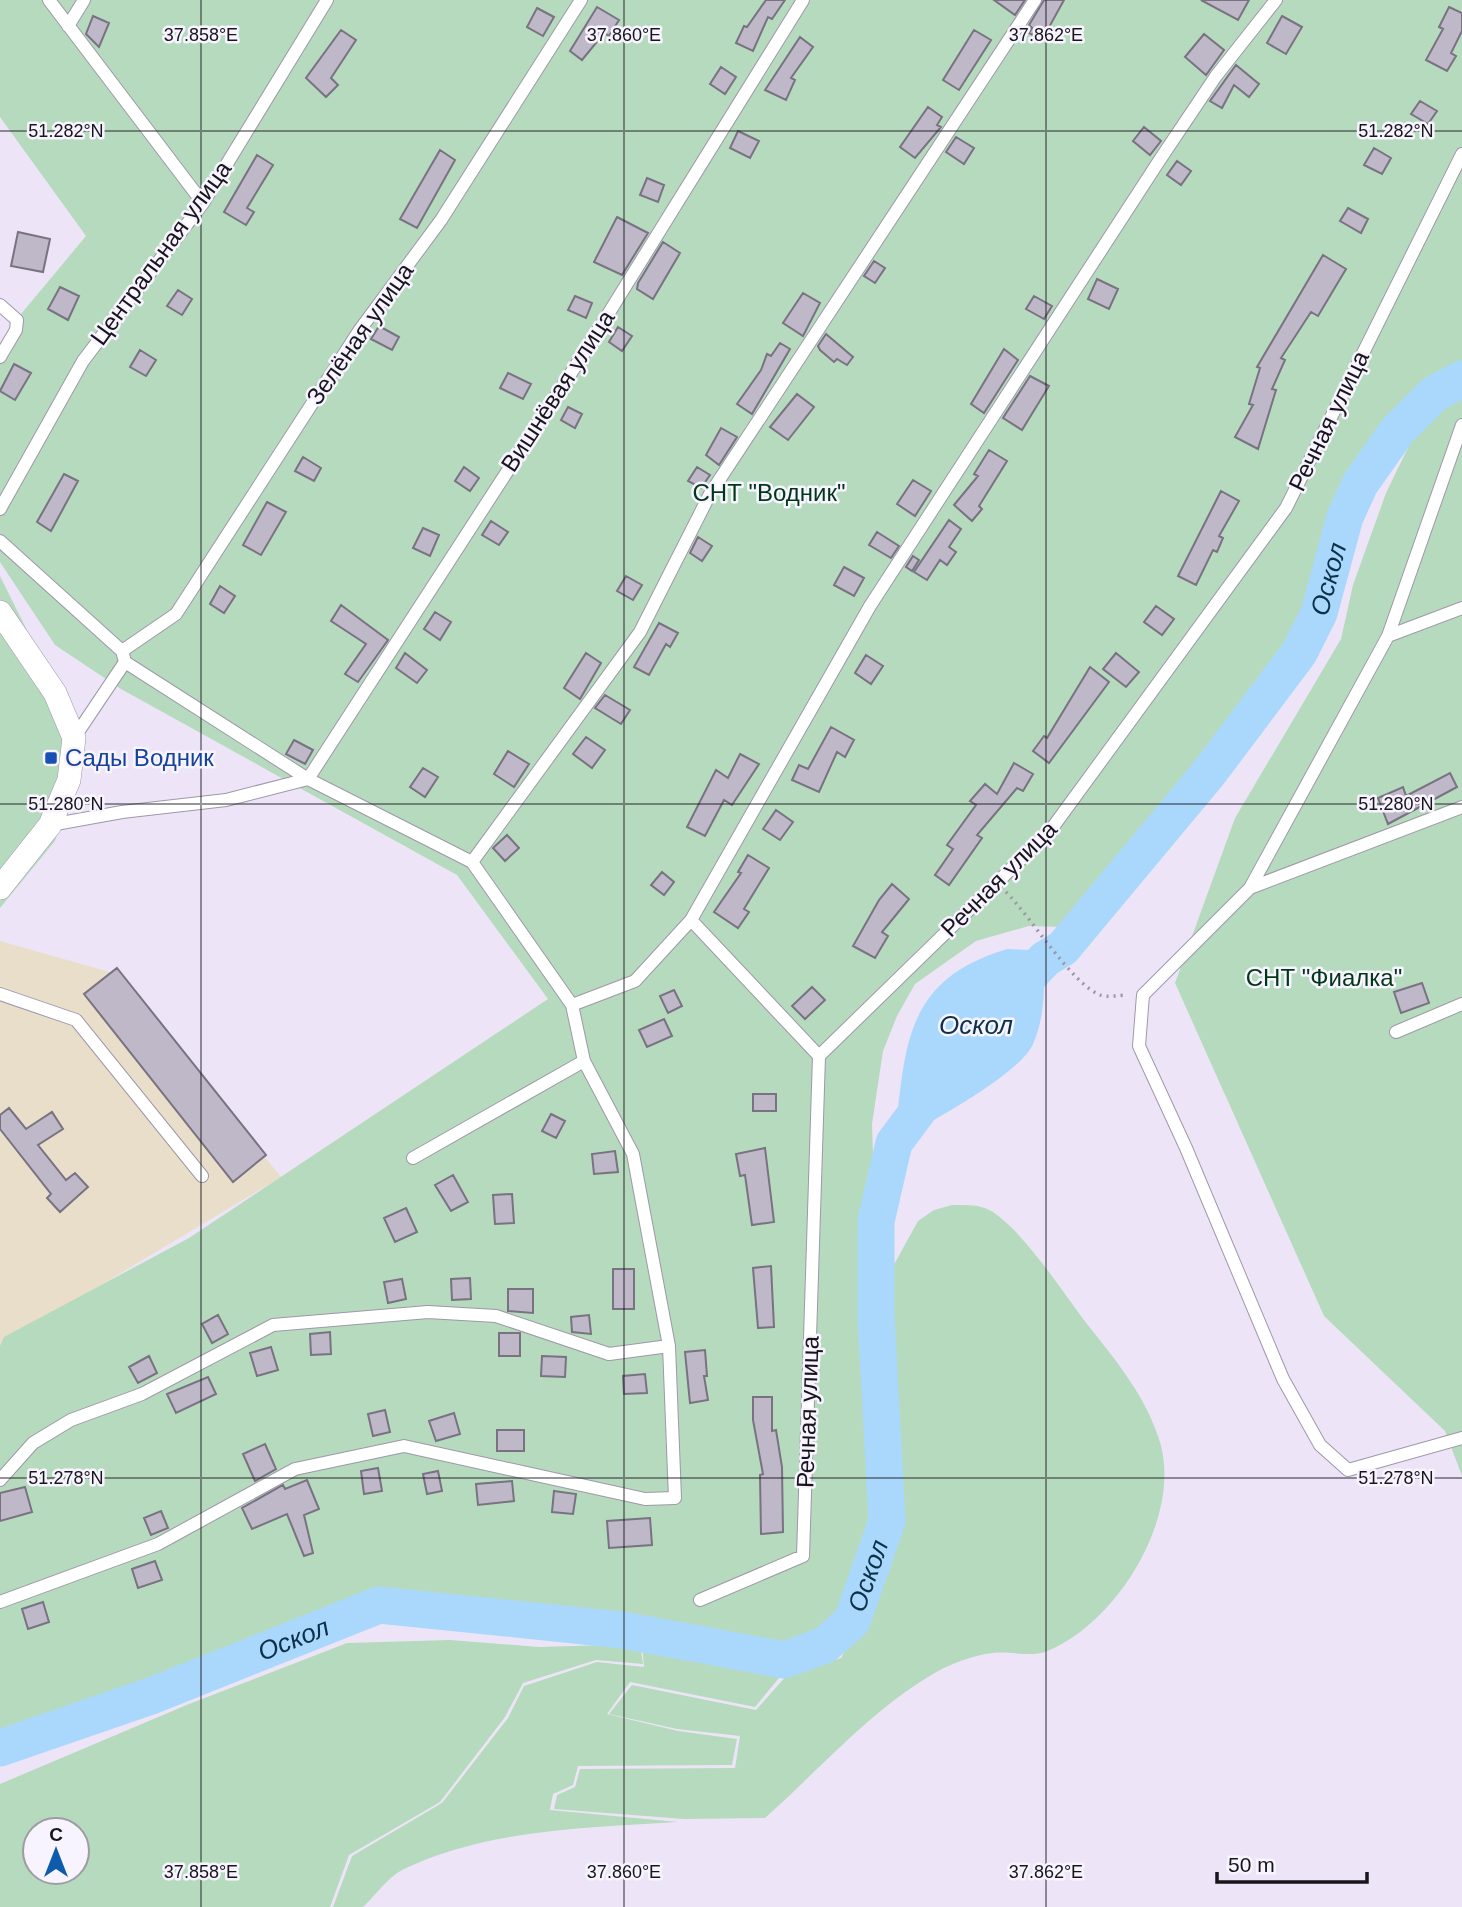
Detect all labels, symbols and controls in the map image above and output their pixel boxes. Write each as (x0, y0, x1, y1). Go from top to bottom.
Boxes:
text: 37.858°E (164, 25, 238, 45)
text: 37.860°E (587, 25, 661, 45)
text: 37.862°E (1009, 25, 1083, 45)
text: 51.282°N (28, 121, 104, 141)
text: 51.282°N (1358, 121, 1434, 141)
street label: Центральная улица (85, 155, 237, 350)
street label: Зелёная улица (301, 257, 419, 410)
street label: Вишнёвая улица (495, 305, 620, 476)
street label: Речная улица (1283, 346, 1374, 495)
park label: СНТ "Водник" (692, 479, 846, 506)
water label: Оскол (1304, 539, 1352, 619)
place label: Сады Водник (65, 744, 214, 771)
marker: Сады Водник (43, 750, 59, 766)
text: 51.280°N (28, 794, 104, 814)
text: 51.280°N (1358, 794, 1434, 814)
street label: Речная улица (935, 815, 1062, 942)
park label: СНТ "Фиалка" (1246, 964, 1402, 991)
water label: Оскол (939, 1010, 1013, 1040)
street label: Речная улица (791, 1335, 824, 1489)
text: 51.278°N (28, 1468, 104, 1488)
text: 51.278°N (1358, 1468, 1434, 1488)
water label: Оскол (841, 1535, 894, 1616)
water label: Оскол (253, 1611, 334, 1667)
north arrow (21, 1816, 91, 1886)
text: С (49, 1824, 63, 1845)
scale bar (1217, 1840, 1368, 1884)
text: 50 m (1228, 1853, 1275, 1876)
text: 37.858°E (164, 1862, 238, 1882)
text: 37.860°E (587, 1862, 661, 1882)
text: 37.862°E (1009, 1862, 1083, 1882)

